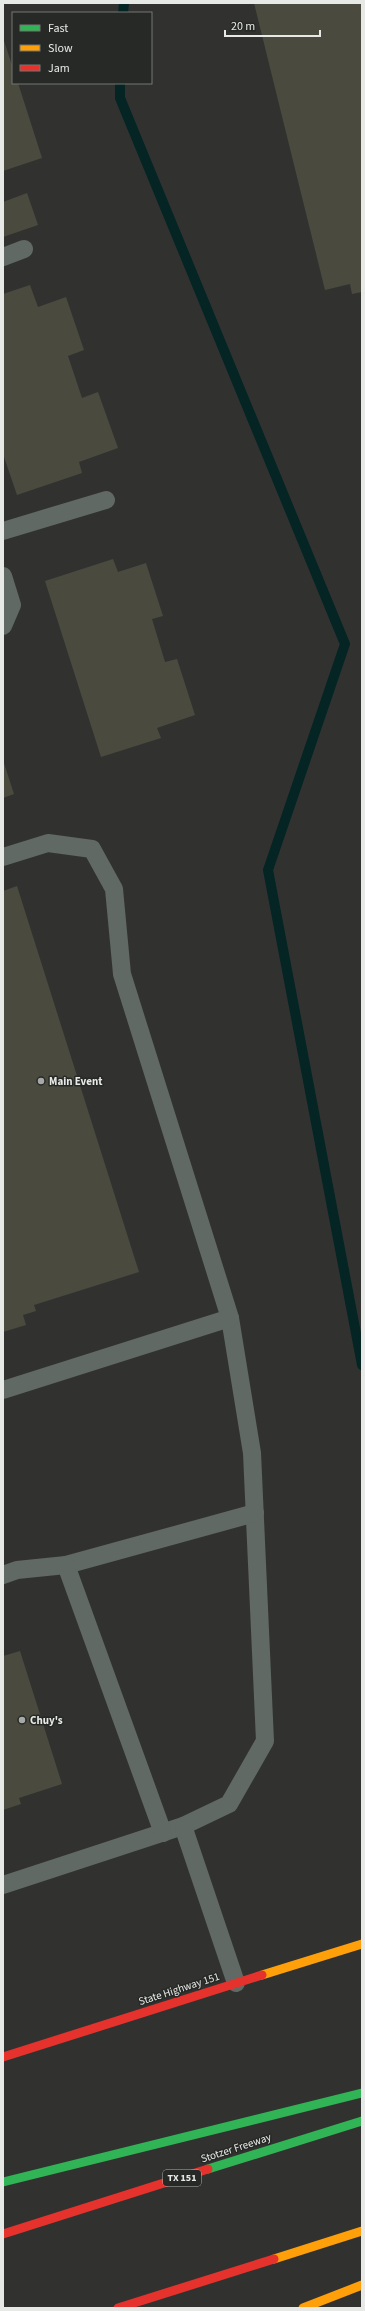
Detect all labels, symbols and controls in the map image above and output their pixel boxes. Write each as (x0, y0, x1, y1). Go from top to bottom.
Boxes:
legend (12, 12, 152, 84)
scale bar (225, 12, 320, 38)
text: 20 m (231, 18, 255, 35)
text: Fast (48, 20, 68, 37)
text: Slow (48, 40, 73, 57)
text: Jam (48, 60, 70, 77)
place label: Main Event (49, 1074, 103, 1089)
marker: Main Event (36, 1076, 46, 1086)
place label: Chuy's (30, 1713, 63, 1728)
marker: Chuy's (17, 1715, 27, 1725)
street label: State Highway 151 (137, 1969, 221, 2009)
street label: Stotzer Freeway (199, 2130, 273, 2166)
road number: TX 151 (163, 2170, 201, 2186)

